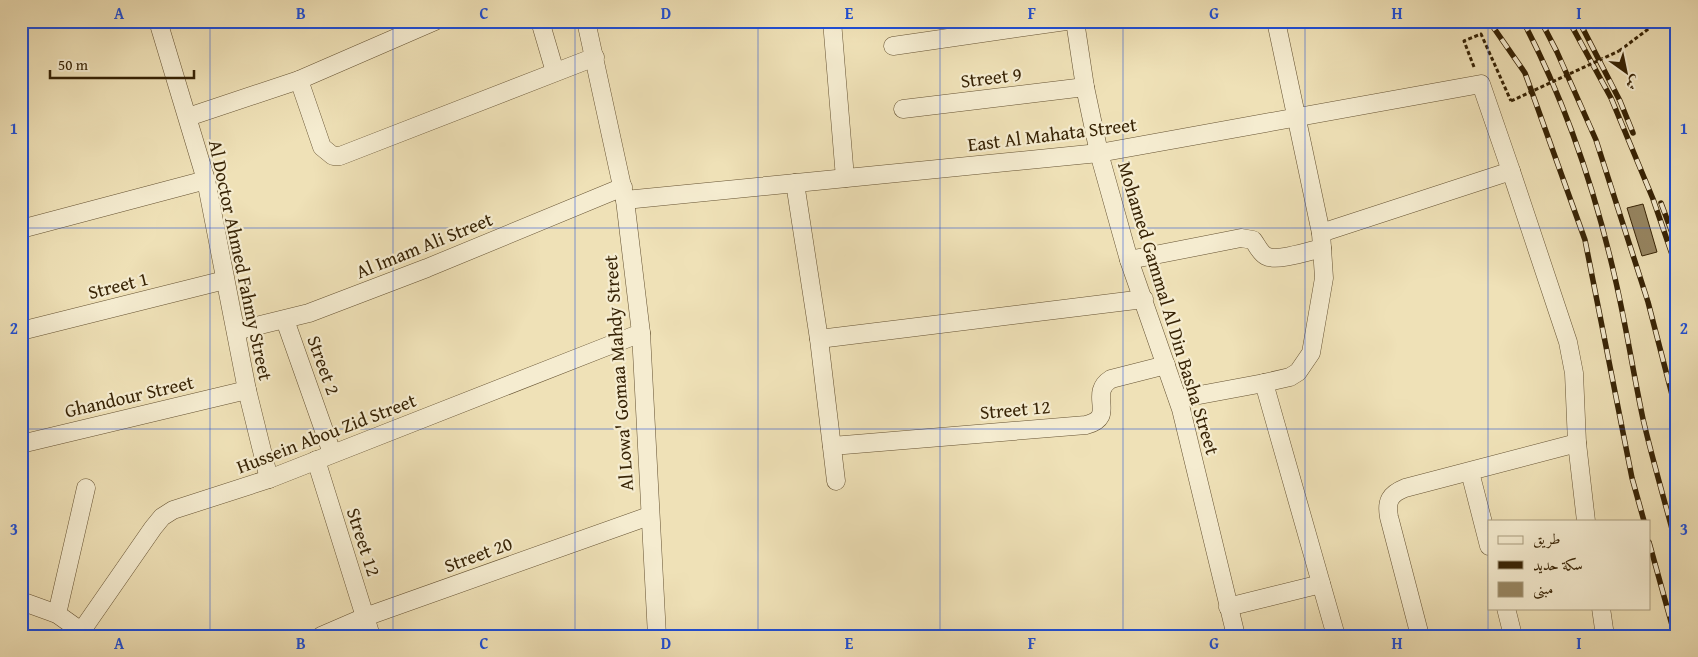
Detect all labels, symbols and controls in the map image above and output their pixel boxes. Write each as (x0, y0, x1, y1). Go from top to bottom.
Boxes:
text: A (114, 1, 125, 25)
text: B (296, 1, 306, 25)
text: C (479, 1, 489, 25)
text: D (661, 1, 671, 25)
text: E (845, 1, 854, 25)
text: F (1028, 1, 1036, 25)
text: G (1209, 1, 1219, 25)
text: H (1391, 1, 1403, 25)
text: I (1576, 1, 1582, 25)
scale bar (50, 48, 194, 80)
north arrow (1600, 48, 1650, 98)
text: 50 m (58, 54, 89, 75)
street label: Street 9 (959, 59, 1023, 95)
text: ش (1622, 71, 1644, 95)
street label: East Al Mahata Street (966, 110, 1138, 158)
text: 1 (10, 116, 18, 140)
text: 1 (1680, 116, 1688, 140)
street label: Al Doctor Ahmed Fahmy Street (202, 137, 280, 383)
street label: Mohamed Gammal Al Din Basha Street (1111, 158, 1227, 458)
street label: Al Imam Ali Street (351, 205, 497, 285)
street label: Al Lowa' Gomaa Mahdy Street (596, 254, 640, 492)
street label: Street 1 (85, 264, 151, 306)
text: 2 (10, 316, 18, 340)
text: 2 (1680, 316, 1688, 340)
street label: Street 2 (300, 331, 348, 399)
street label: Ghandour Street (62, 367, 197, 424)
street label: Hussein Abou Zid Street (232, 386, 420, 480)
street label: Street 12 (979, 392, 1051, 426)
street label: Street 12 (340, 504, 388, 580)
text: 3 (10, 517, 18, 541)
text: 3 (1680, 517, 1688, 541)
legend (1488, 520, 1650, 610)
text: طريق (1533, 528, 1560, 549)
street label: Street 20 (440, 529, 516, 579)
text: سكة حديد (1533, 554, 1583, 575)
text: مبنى (1533, 578, 1553, 600)
text: A (114, 631, 125, 655)
text: B (296, 631, 306, 655)
text: C (479, 631, 489, 655)
text: D (661, 631, 671, 655)
text: E (845, 631, 854, 655)
text: F (1028, 631, 1036, 655)
text: G (1209, 631, 1219, 655)
text: H (1391, 631, 1403, 655)
text: I (1576, 631, 1582, 655)

